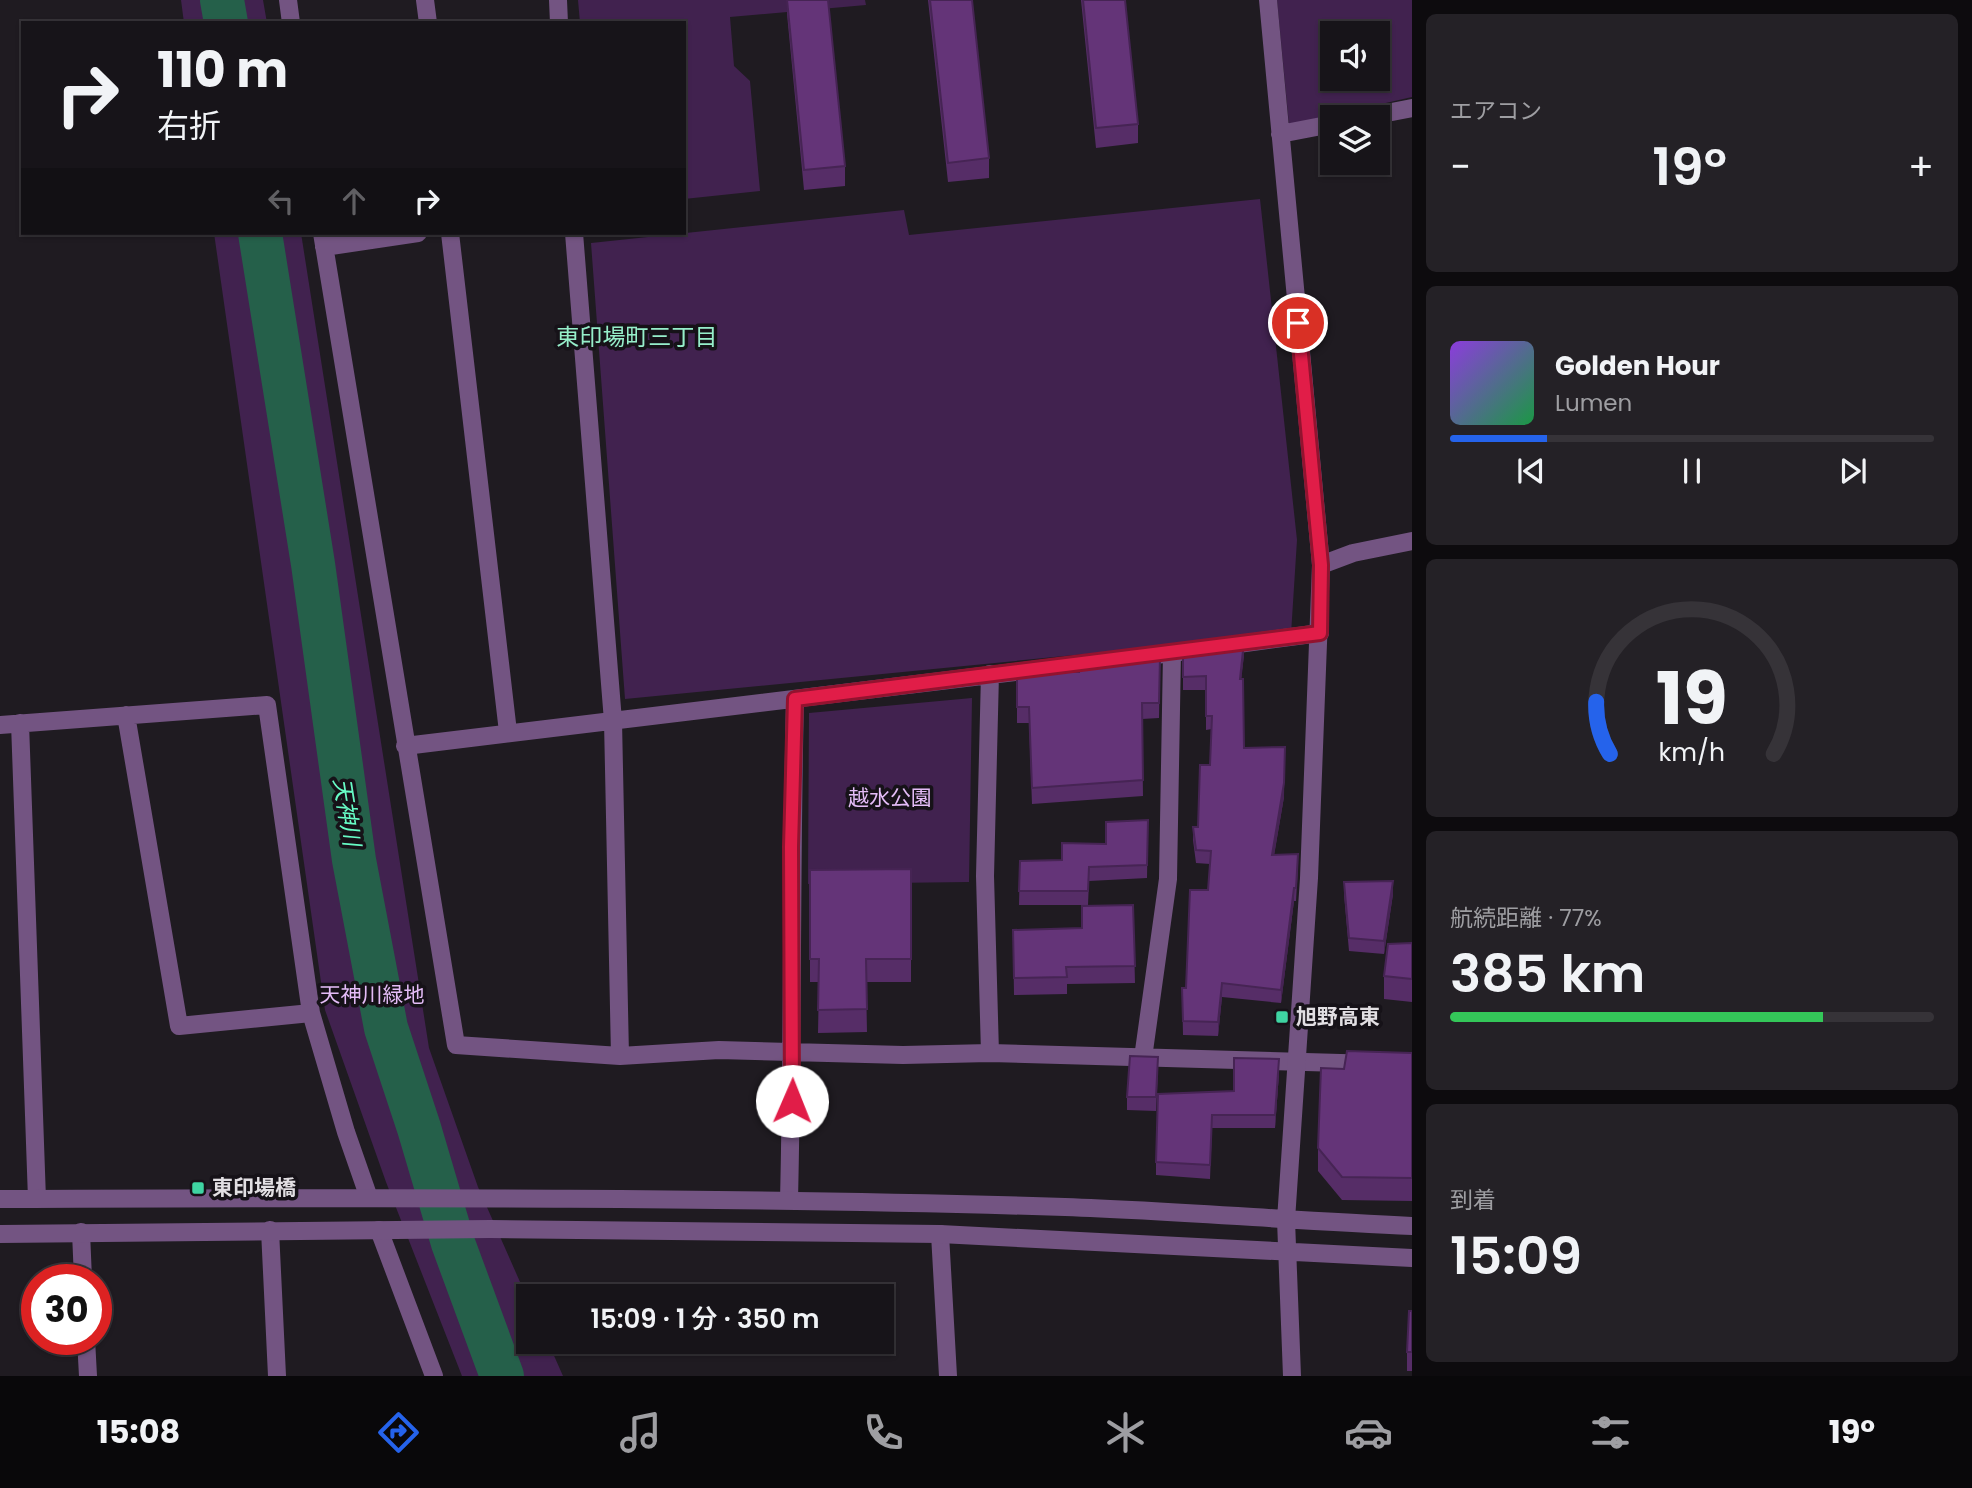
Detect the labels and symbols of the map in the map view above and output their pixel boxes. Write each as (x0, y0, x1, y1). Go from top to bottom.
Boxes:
pin (1268, 293, 1328, 353)
district label: 東印場町三丁目 (557, 321, 718, 353)
water label: 天神川 (326, 775, 369, 852)
park label: 越水公園 (848, 783, 932, 812)
park label: 天神川緑地 (320, 980, 425, 1009)
place label: 旭野高東 (1296, 1002, 1380, 1031)
marker: 旭野高東 (1274, 1009, 1290, 1025)
position arrow (755, 1064, 829, 1138)
place label: 東印場橋 (212, 1173, 296, 1202)
marker: 東印場橋 (190, 1180, 206, 1196)
speed limit sign: 30 (21, 1264, 112, 1355)

